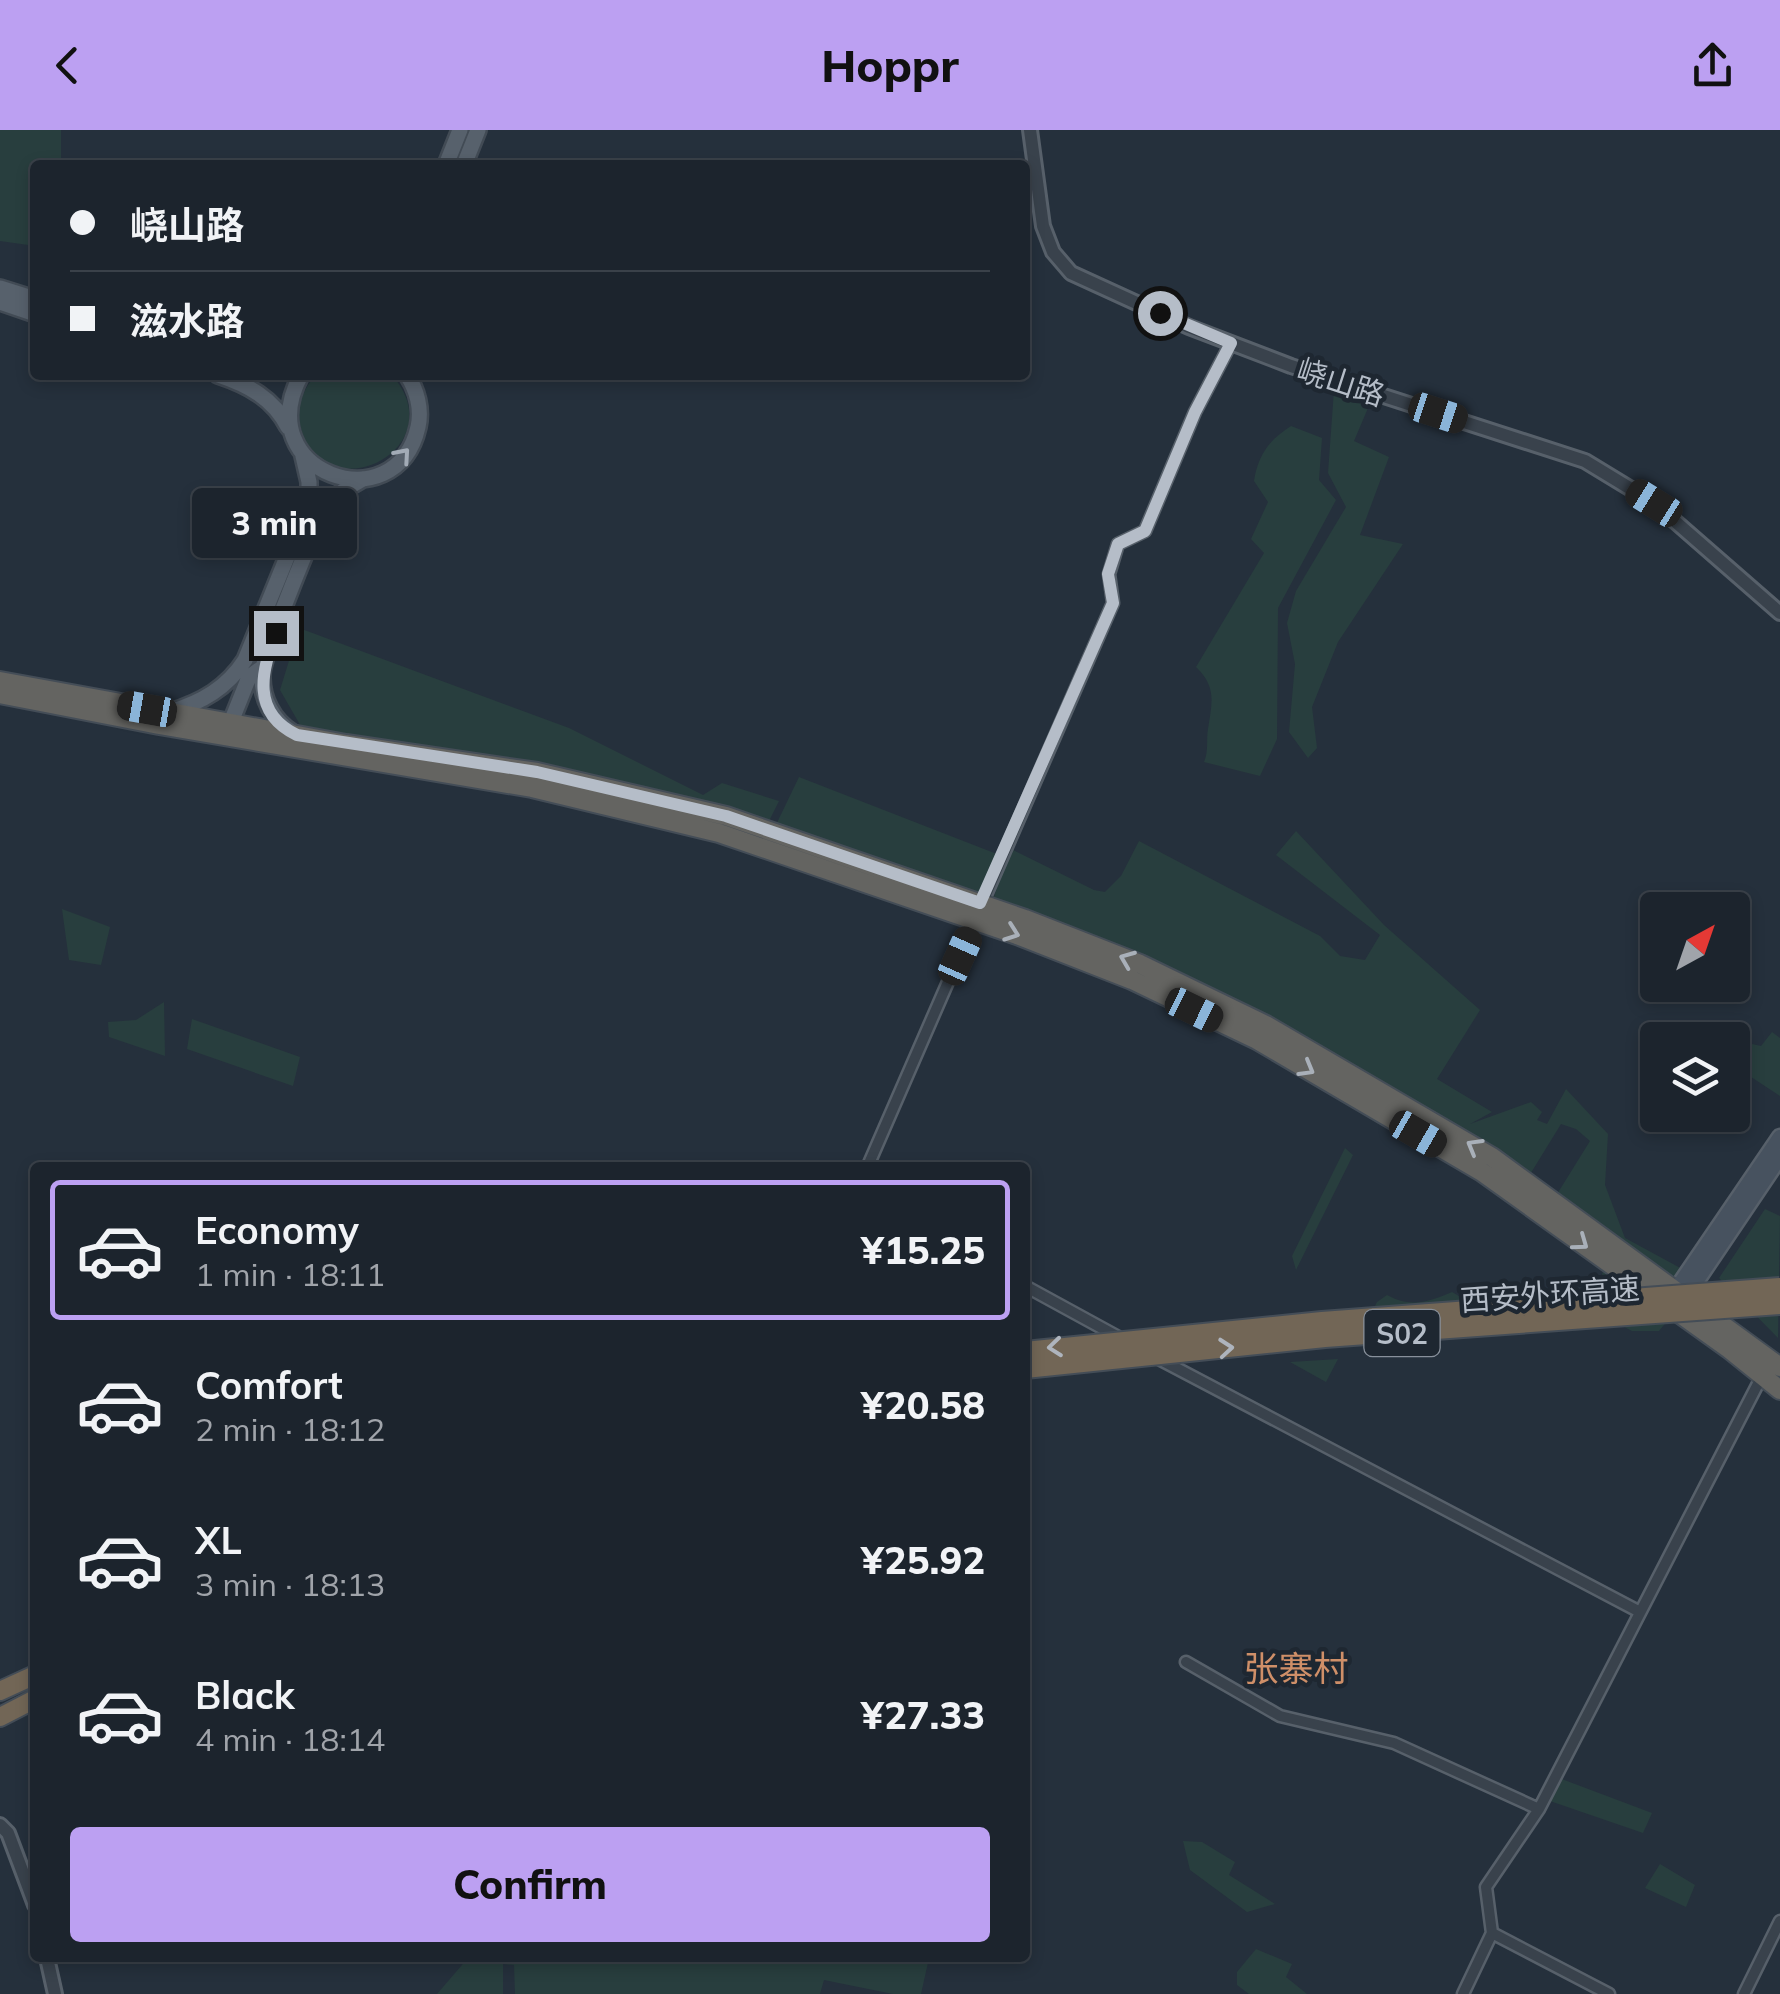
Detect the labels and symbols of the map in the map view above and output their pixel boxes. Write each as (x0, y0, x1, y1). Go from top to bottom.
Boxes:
route start (1138, 291, 1183, 336)
street label: 峣山路 (1292, 350, 1390, 414)
car (1405, 389, 1471, 437)
one-way arrow (391, 448, 409, 467)
car (1621, 474, 1687, 532)
callout: 3 min (194, 488, 358, 558)
route end (254, 611, 299, 656)
car (115, 689, 179, 729)
north arrow (1640, 892, 1750, 1002)
one-way arrow (1003, 921, 1020, 942)
car (934, 922, 986, 990)
one-way arrow (1119, 951, 1137, 971)
car (1160, 983, 1228, 1037)
one-way arrow (1296, 1057, 1314, 1077)
car (1385, 1106, 1451, 1162)
one-way arrow (1467, 1139, 1485, 1158)
one-way arrow (1570, 1231, 1588, 1249)
street label: 西安外环高速 (1459, 1269, 1641, 1319)
road number: S02 (1364, 1310, 1440, 1356)
one-way arrow (1047, 1336, 1063, 1357)
one-way arrow (1219, 1337, 1235, 1359)
district label: 张寨村 (1243, 1646, 1349, 1690)

